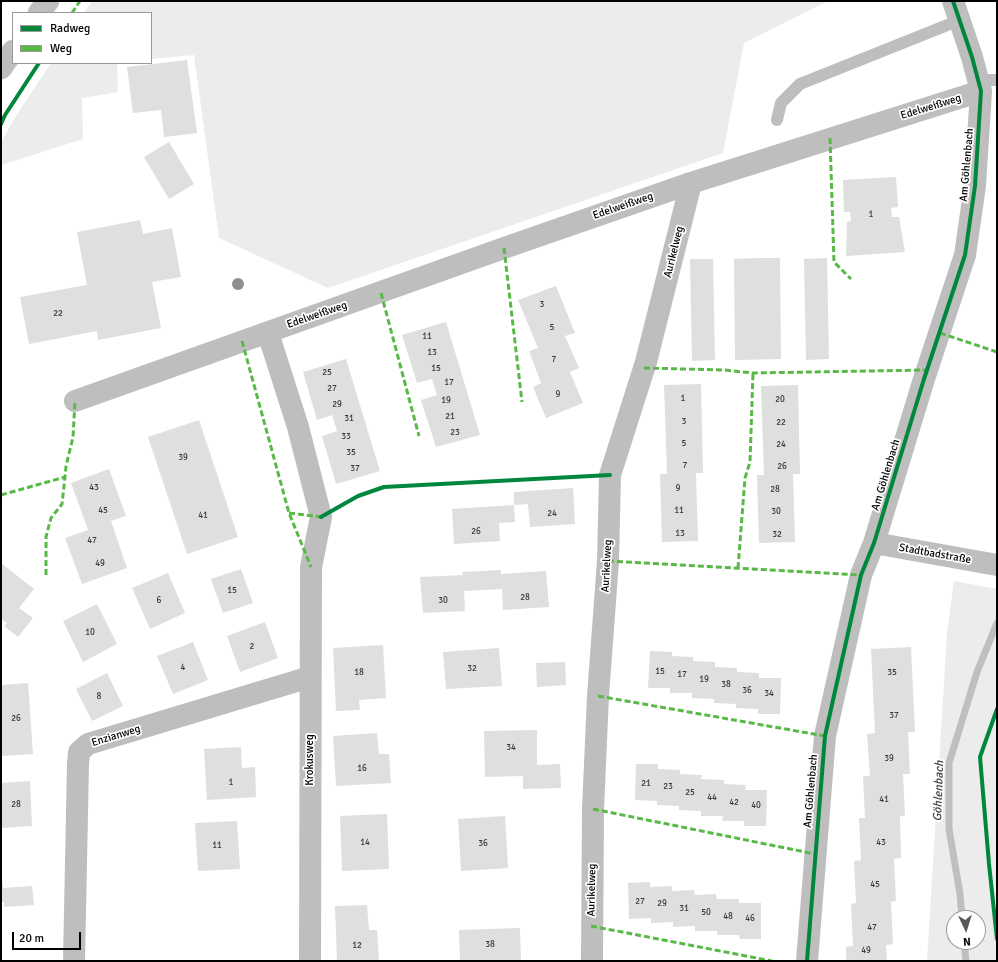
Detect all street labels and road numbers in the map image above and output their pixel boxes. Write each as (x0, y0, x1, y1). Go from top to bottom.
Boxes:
street label: Edelweißweg (899, 92, 963, 122)
street label: Am Göhlenbach (957, 128, 977, 202)
street label: Edelweißweg (591, 190, 655, 222)
street label: Aurikelweg (661, 225, 687, 279)
street label: Edelweißweg (285, 299, 349, 331)
street label: Am Göhlenbach (869, 438, 903, 512)
street label: Aurikelweg (599, 539, 615, 593)
street label: Stadtbadstraße (898, 541, 972, 567)
street label: Enzianweg (90, 722, 142, 750)
street label: Krokusweg (303, 734, 317, 786)
street label: Am Göhlenbach (801, 754, 821, 828)
street label: Aurikelweg (585, 863, 599, 917)

